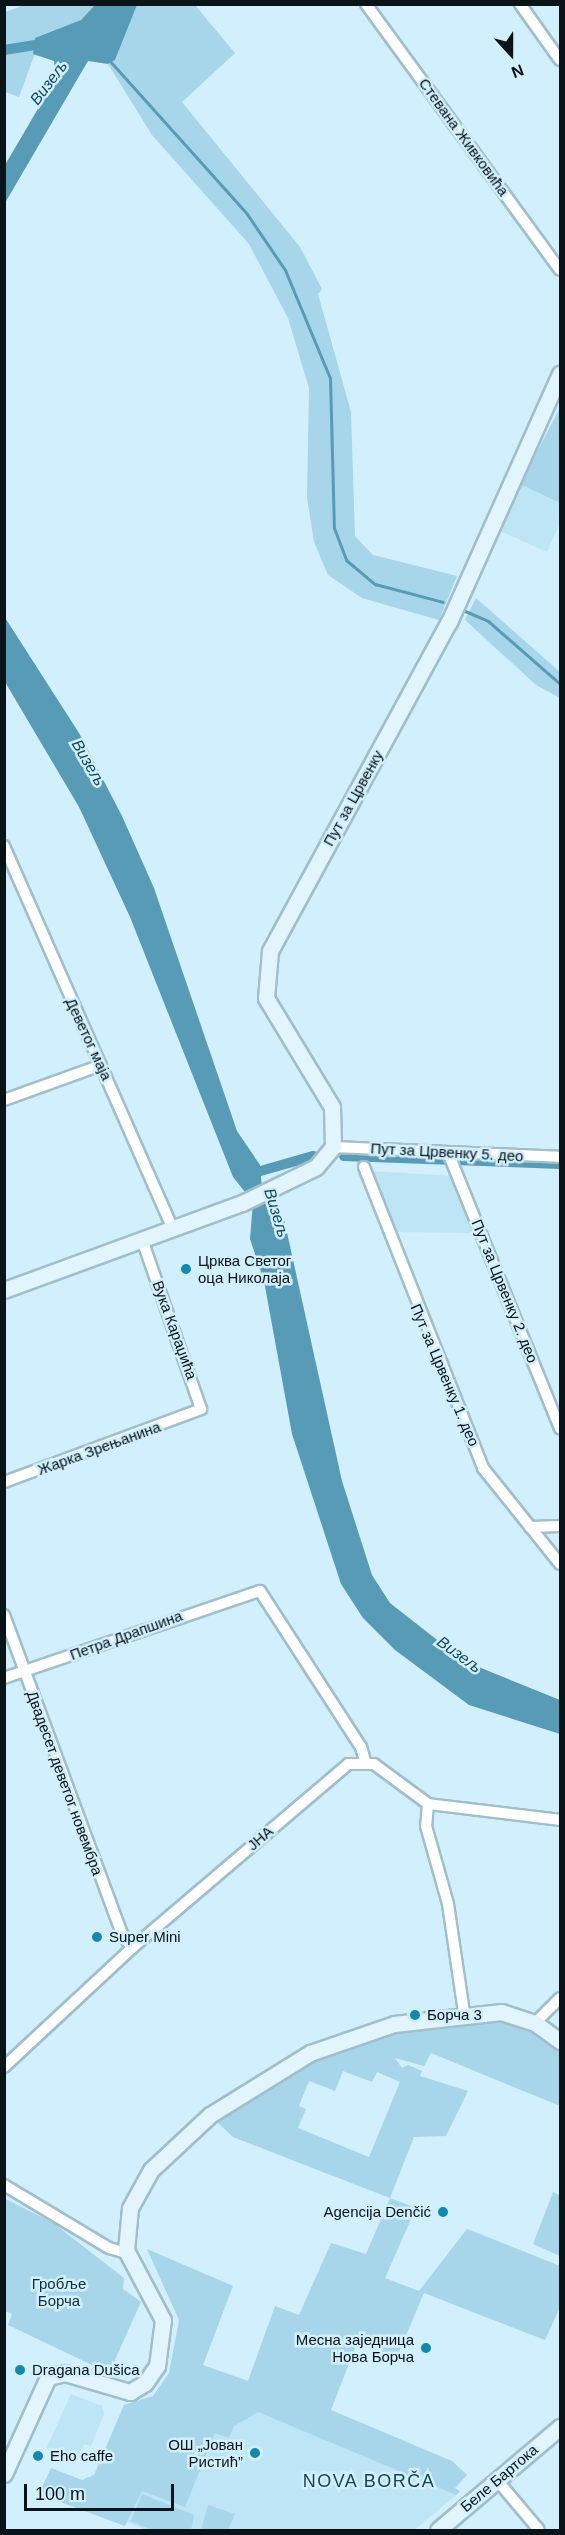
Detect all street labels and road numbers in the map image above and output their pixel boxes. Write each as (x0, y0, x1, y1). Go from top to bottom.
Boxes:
street label: Стевана Живковића (415, 75, 513, 199)
street label: Пут за Црвенку (319, 747, 387, 849)
street label: Деветог маја (62, 995, 116, 1083)
street label: Пут за Црвенку 5. део (370, 1139, 524, 1165)
street label: Пут за Црвенку 2. део (468, 1217, 542, 1365)
street label: Вука Караџића (149, 1278, 201, 1382)
street label: Пут за Црвенку 1. део (407, 1301, 483, 1449)
street label: Жарка Зрењанина (35, 1417, 163, 1479)
street label: Петра Драпшина (67, 1606, 185, 1664)
street label: Двадесет деветог новембра (23, 1688, 107, 1878)
street label: ЈНА (243, 1822, 277, 1854)
street label: Беле Бартока (457, 2440, 541, 2516)

